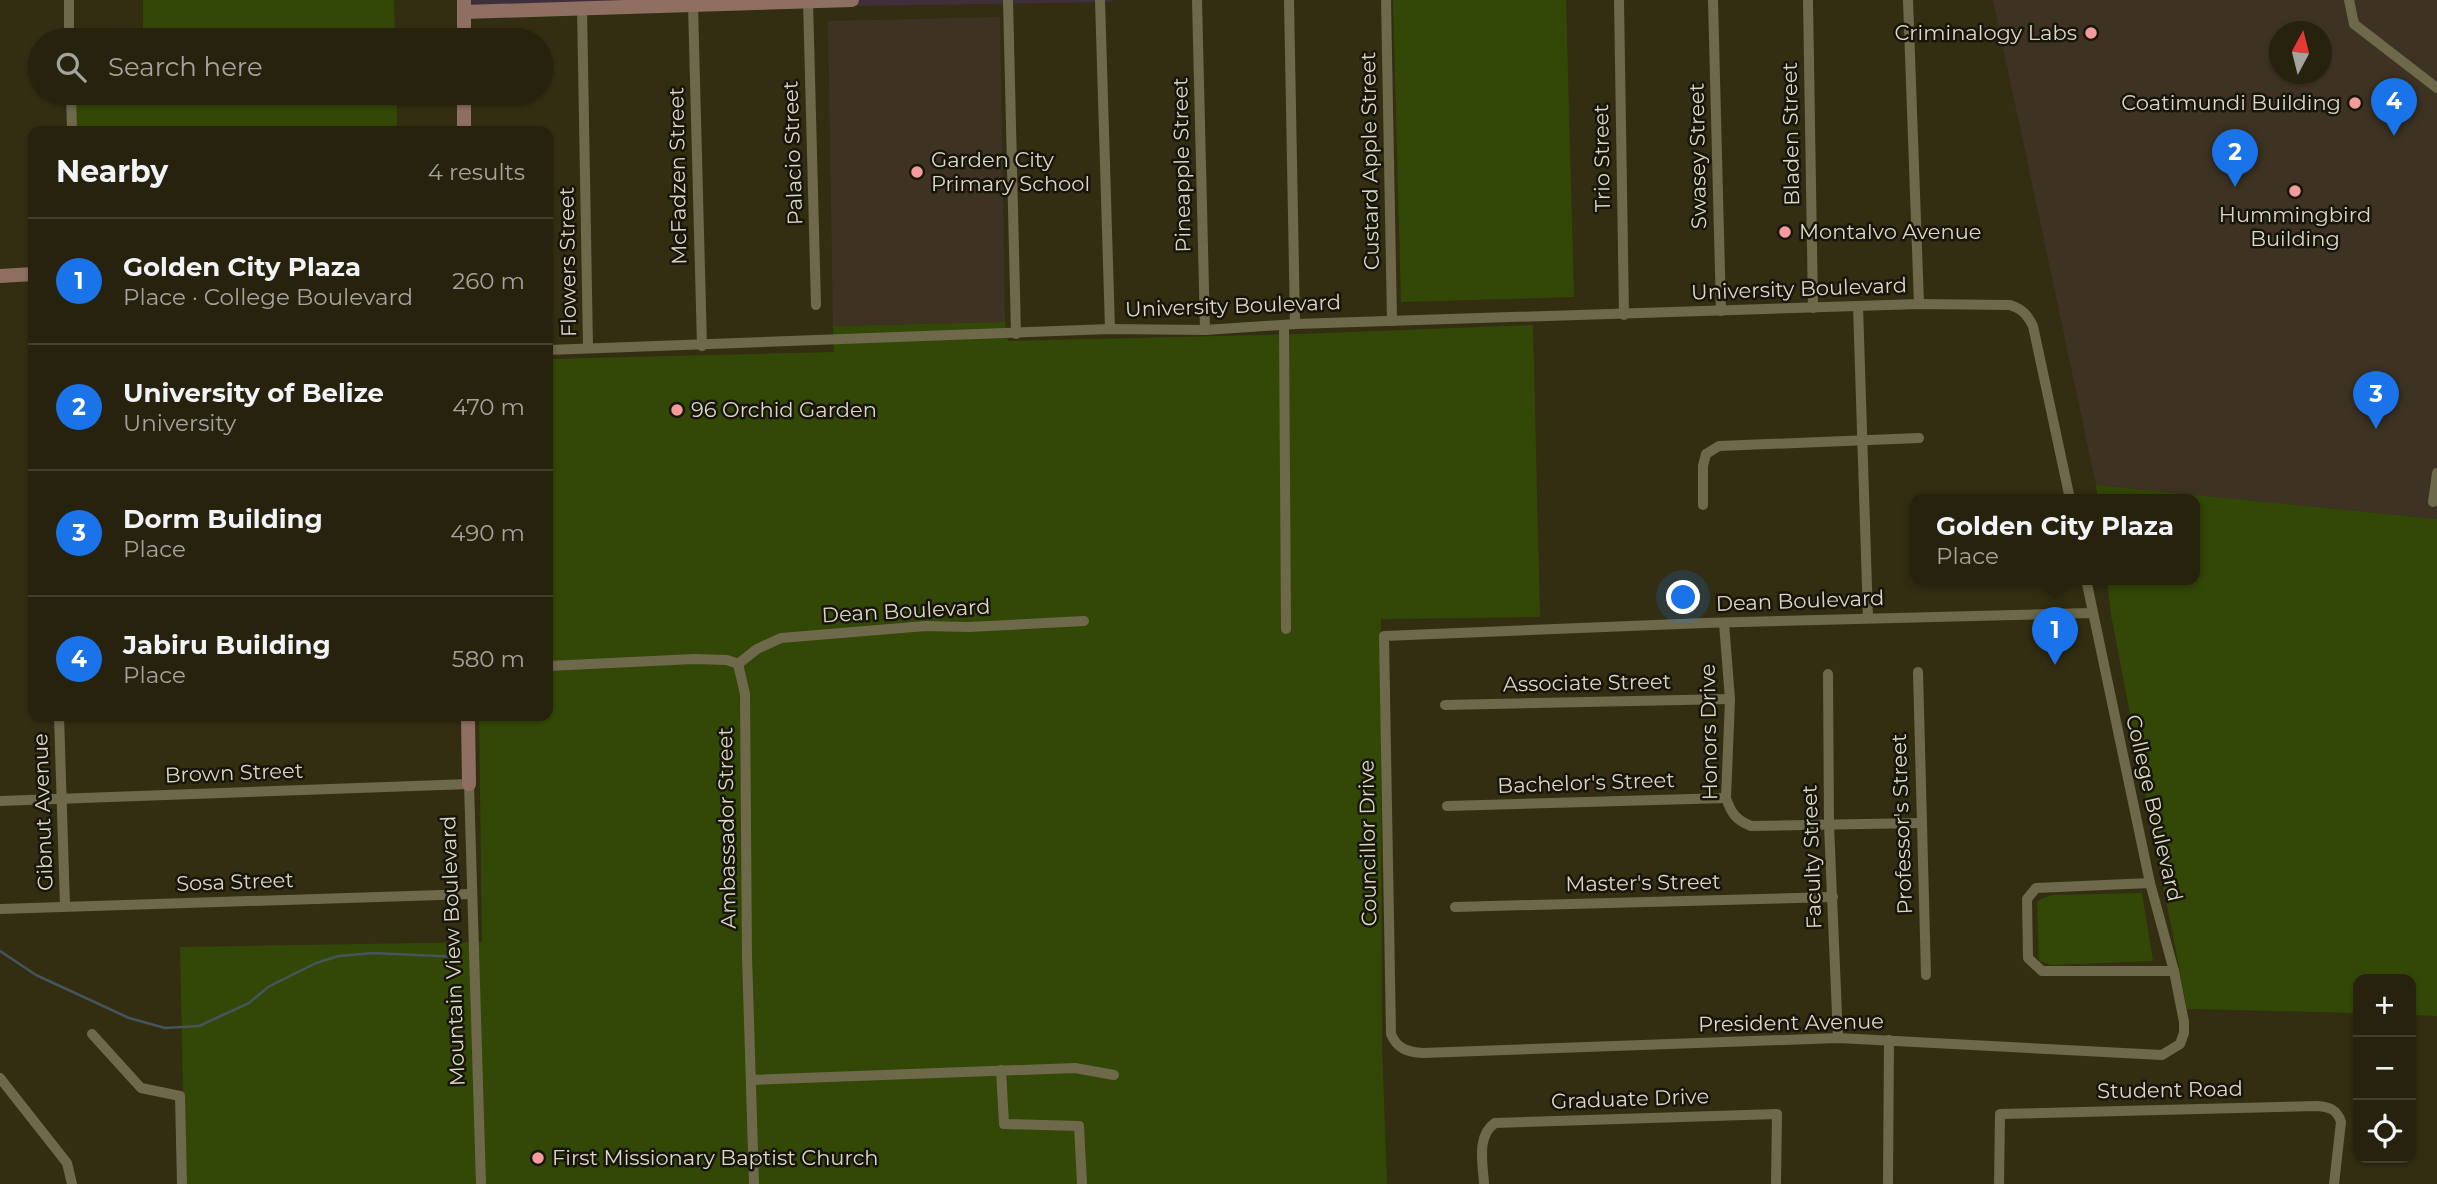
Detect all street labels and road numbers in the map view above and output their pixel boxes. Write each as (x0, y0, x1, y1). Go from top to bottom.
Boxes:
street label: Custard Apple Street (1355, 52, 1384, 270)
street label: Bladen Street (1777, 62, 1804, 206)
street label: Pineapple Street (1167, 77, 1196, 253)
street label: Palacio Street (777, 80, 808, 226)
street label: Swasey Street (1684, 83, 1711, 229)
street label: McFadzen Street (663, 87, 692, 265)
street label: Trio Street (1588, 104, 1615, 212)
street label: Flowers Street (554, 187, 581, 337)
street label: University Boulevard (1691, 272, 1907, 305)
street label: University Boulevard (1125, 289, 1341, 322)
street label: Dean Boulevard (1715, 585, 1885, 616)
street label: Dean Boulevard (821, 594, 991, 627)
street label: Honors Drive (1695, 663, 1722, 801)
street label: Associate Street (1503, 669, 1671, 696)
street label: College Boulevard (2121, 712, 2188, 904)
street label: Ambassador Street (712, 727, 741, 929)
street label: Gibnut Avenue (27, 733, 58, 891)
street label: Professor's Street (1886, 733, 1917, 915)
street label: Brown Street (164, 758, 304, 787)
street label: Councillor Drive (1354, 760, 1381, 927)
street label: Bachelor's Street (1497, 767, 1675, 798)
street label: Faculty Street (1796, 784, 1827, 930)
street label: Mountain View Boulevard (435, 815, 470, 1087)
street label: Sosa Street (176, 867, 294, 896)
street label: Master's Street (1565, 869, 1721, 896)
street label: President Avenue (1698, 1008, 1884, 1037)
street label: Student Road (2097, 1076, 2243, 1103)
street label: Graduate Drive (1550, 1083, 1709, 1114)

